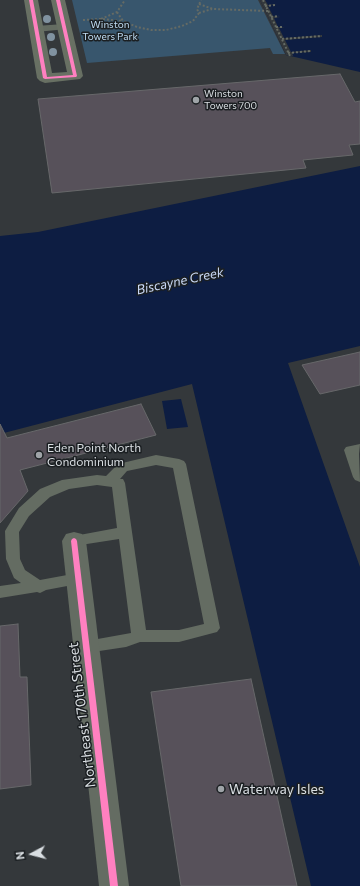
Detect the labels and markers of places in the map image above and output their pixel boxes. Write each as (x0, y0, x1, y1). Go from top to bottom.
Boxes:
place label: Winston Towers 700 (204, 88, 257, 112)
marker: Winston Towers 700 (191, 95, 201, 105)
place label: Eden Point North Condominium (47, 441, 141, 469)
marker: Eden Point North Condominium (34, 450, 44, 460)
place label: Waterway Isles (229, 781, 324, 797)
marker: Waterway Isles (216, 784, 226, 794)

